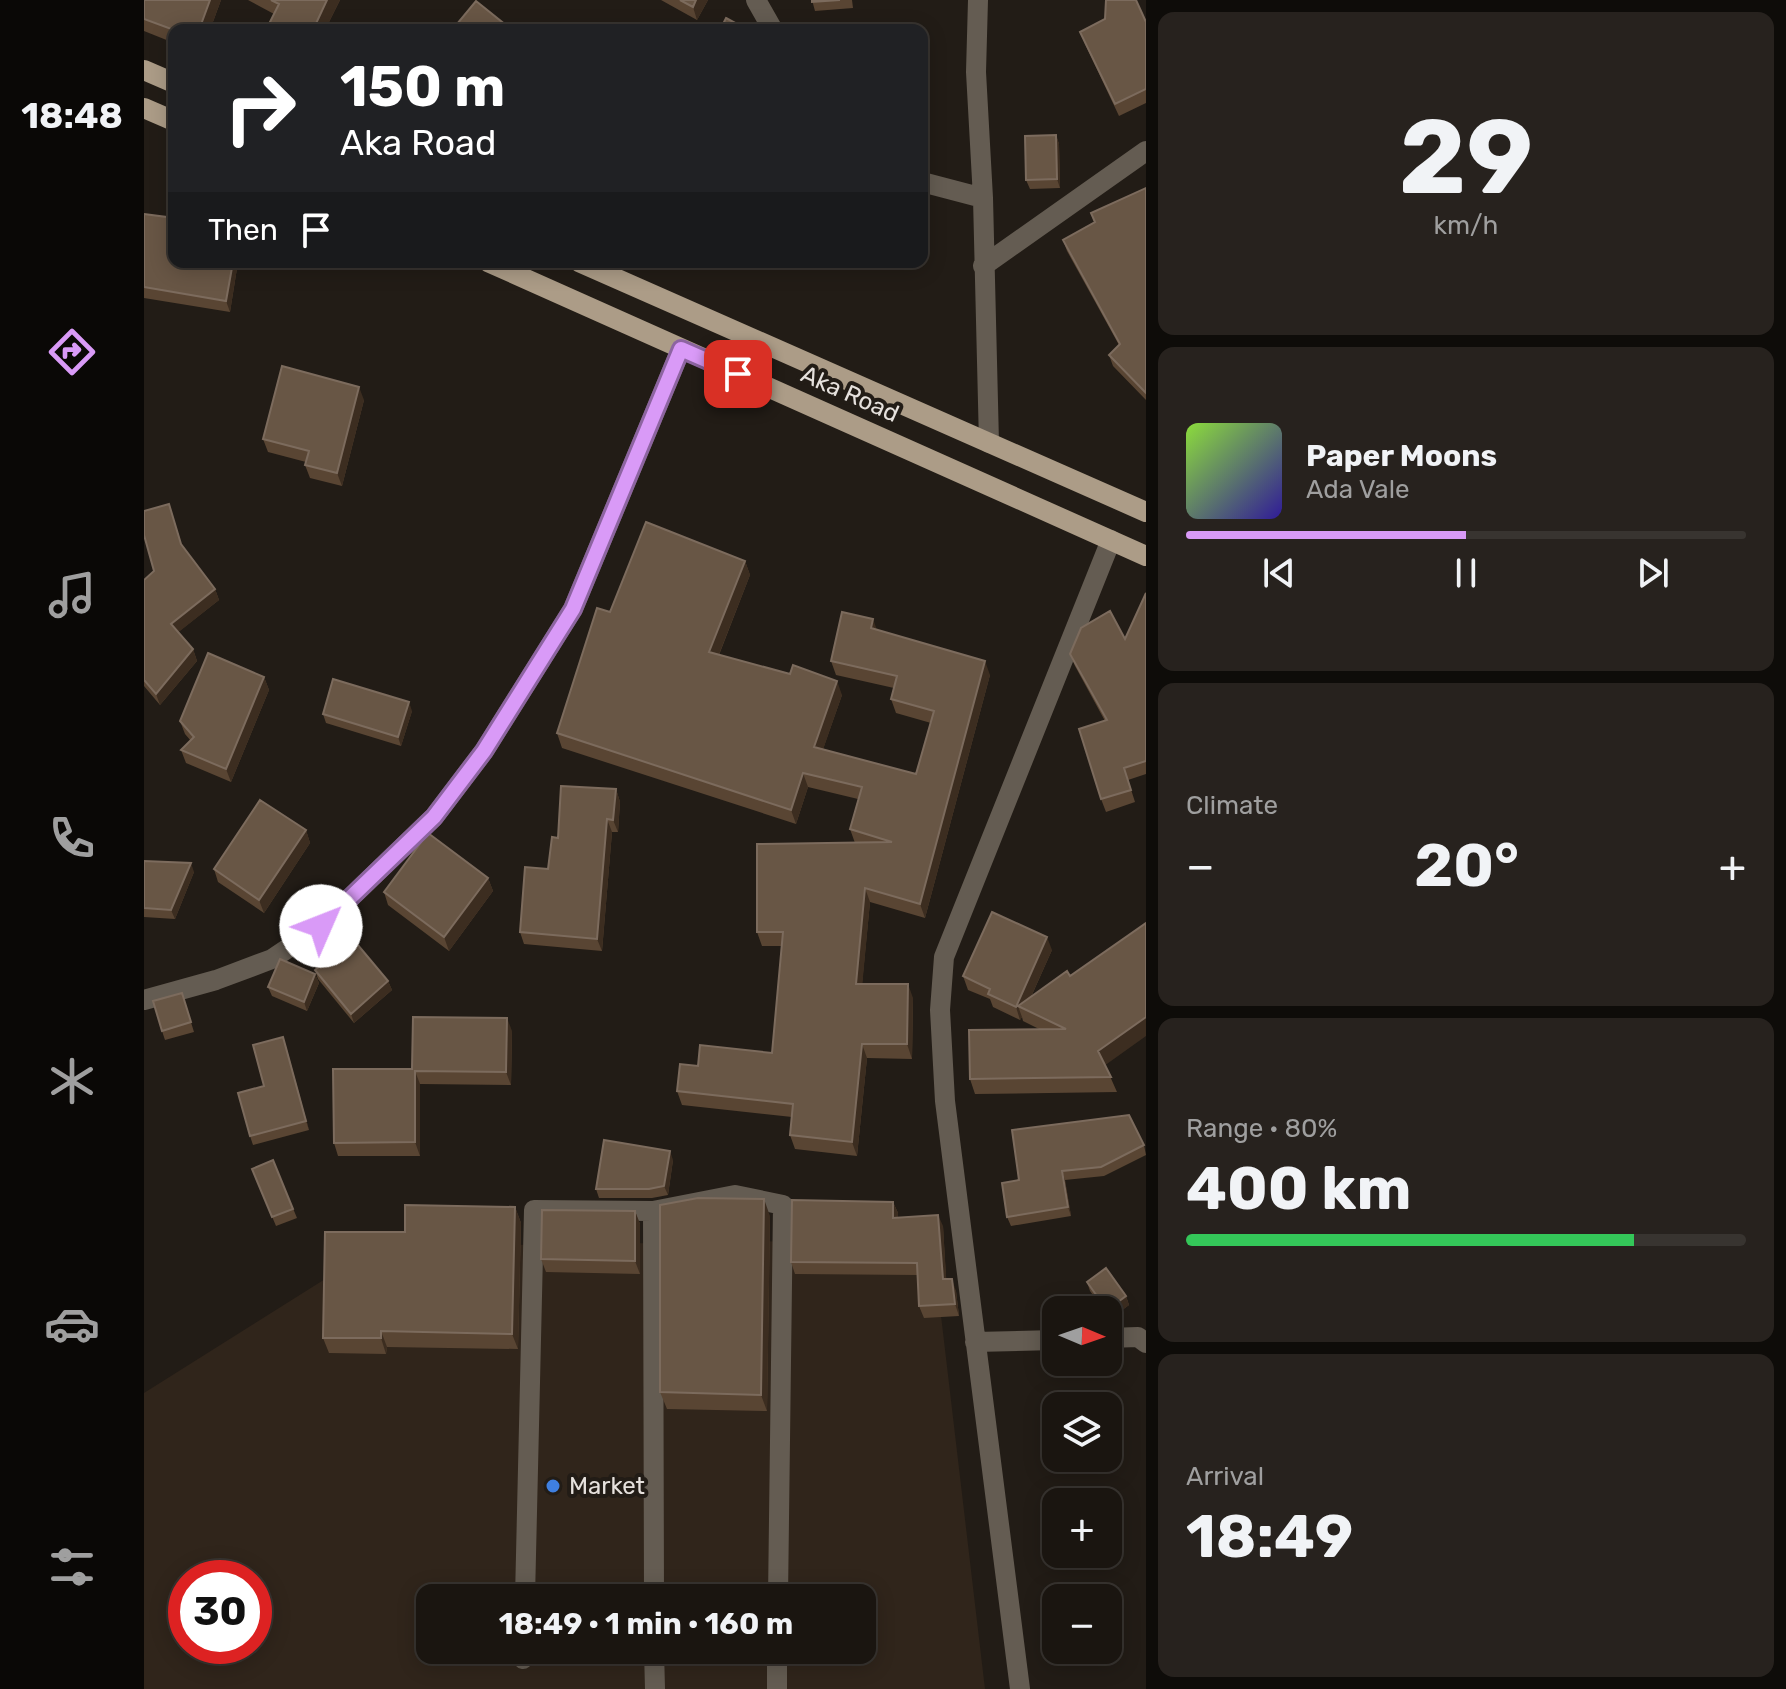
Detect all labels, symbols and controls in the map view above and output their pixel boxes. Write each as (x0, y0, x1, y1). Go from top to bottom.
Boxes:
text: 150 m (340, 54, 505, 120)
icon: right (208, 56, 312, 160)
text: 18:48 (21, 94, 123, 137)
text: 29 (1399, 96, 1533, 219)
text: Aka Road (340, 121, 496, 164)
icon: arrive (294, 208, 338, 252)
text: km/h (1434, 210, 1498, 241)
text: Then (208, 212, 278, 248)
icon: directions (44, 324, 100, 380)
pin (704, 340, 772, 408)
icon: arrive (716, 352, 760, 396)
street label: Aka Road (797, 360, 903, 428)
text: Paper Moons (1306, 438, 1497, 474)
text: Ada Vale (1306, 474, 1410, 505)
icon: previous (1257, 551, 1301, 595)
icon: pause (1444, 551, 1488, 595)
icon: next (1631, 551, 1675, 595)
icon: music (44, 567, 100, 623)
text: Climate (1186, 790, 1278, 821)
icon: phone (44, 810, 100, 866)
text: 20° (1414, 830, 1519, 901)
text: − (1186, 840, 1215, 892)
text: + (1719, 840, 1746, 892)
position arrow (279, 884, 363, 968)
icon: climate (44, 1053, 100, 1109)
text: Range · 80% (1186, 1113, 1337, 1144)
text: 400 km (1186, 1153, 1411, 1224)
icon: car (44, 1296, 100, 1352)
north arrow (1042, 1296, 1122, 1376)
map controls (1042, 1296, 1122, 1664)
button: layers (1042, 1392, 1122, 1472)
text: Arrival (1186, 1461, 1264, 1492)
place label: Market (569, 1472, 645, 1500)
marker: Market (544, 1477, 562, 1495)
button: + (1042, 1488, 1122, 1568)
text: 18:49 (1186, 1501, 1353, 1572)
icon: filters (44, 1539, 100, 1595)
speed limit sign: 30 (168, 1560, 272, 1664)
button: − (1042, 1584, 1122, 1664)
text: 18:49 · 1 min · 160 m (499, 1606, 793, 1642)

